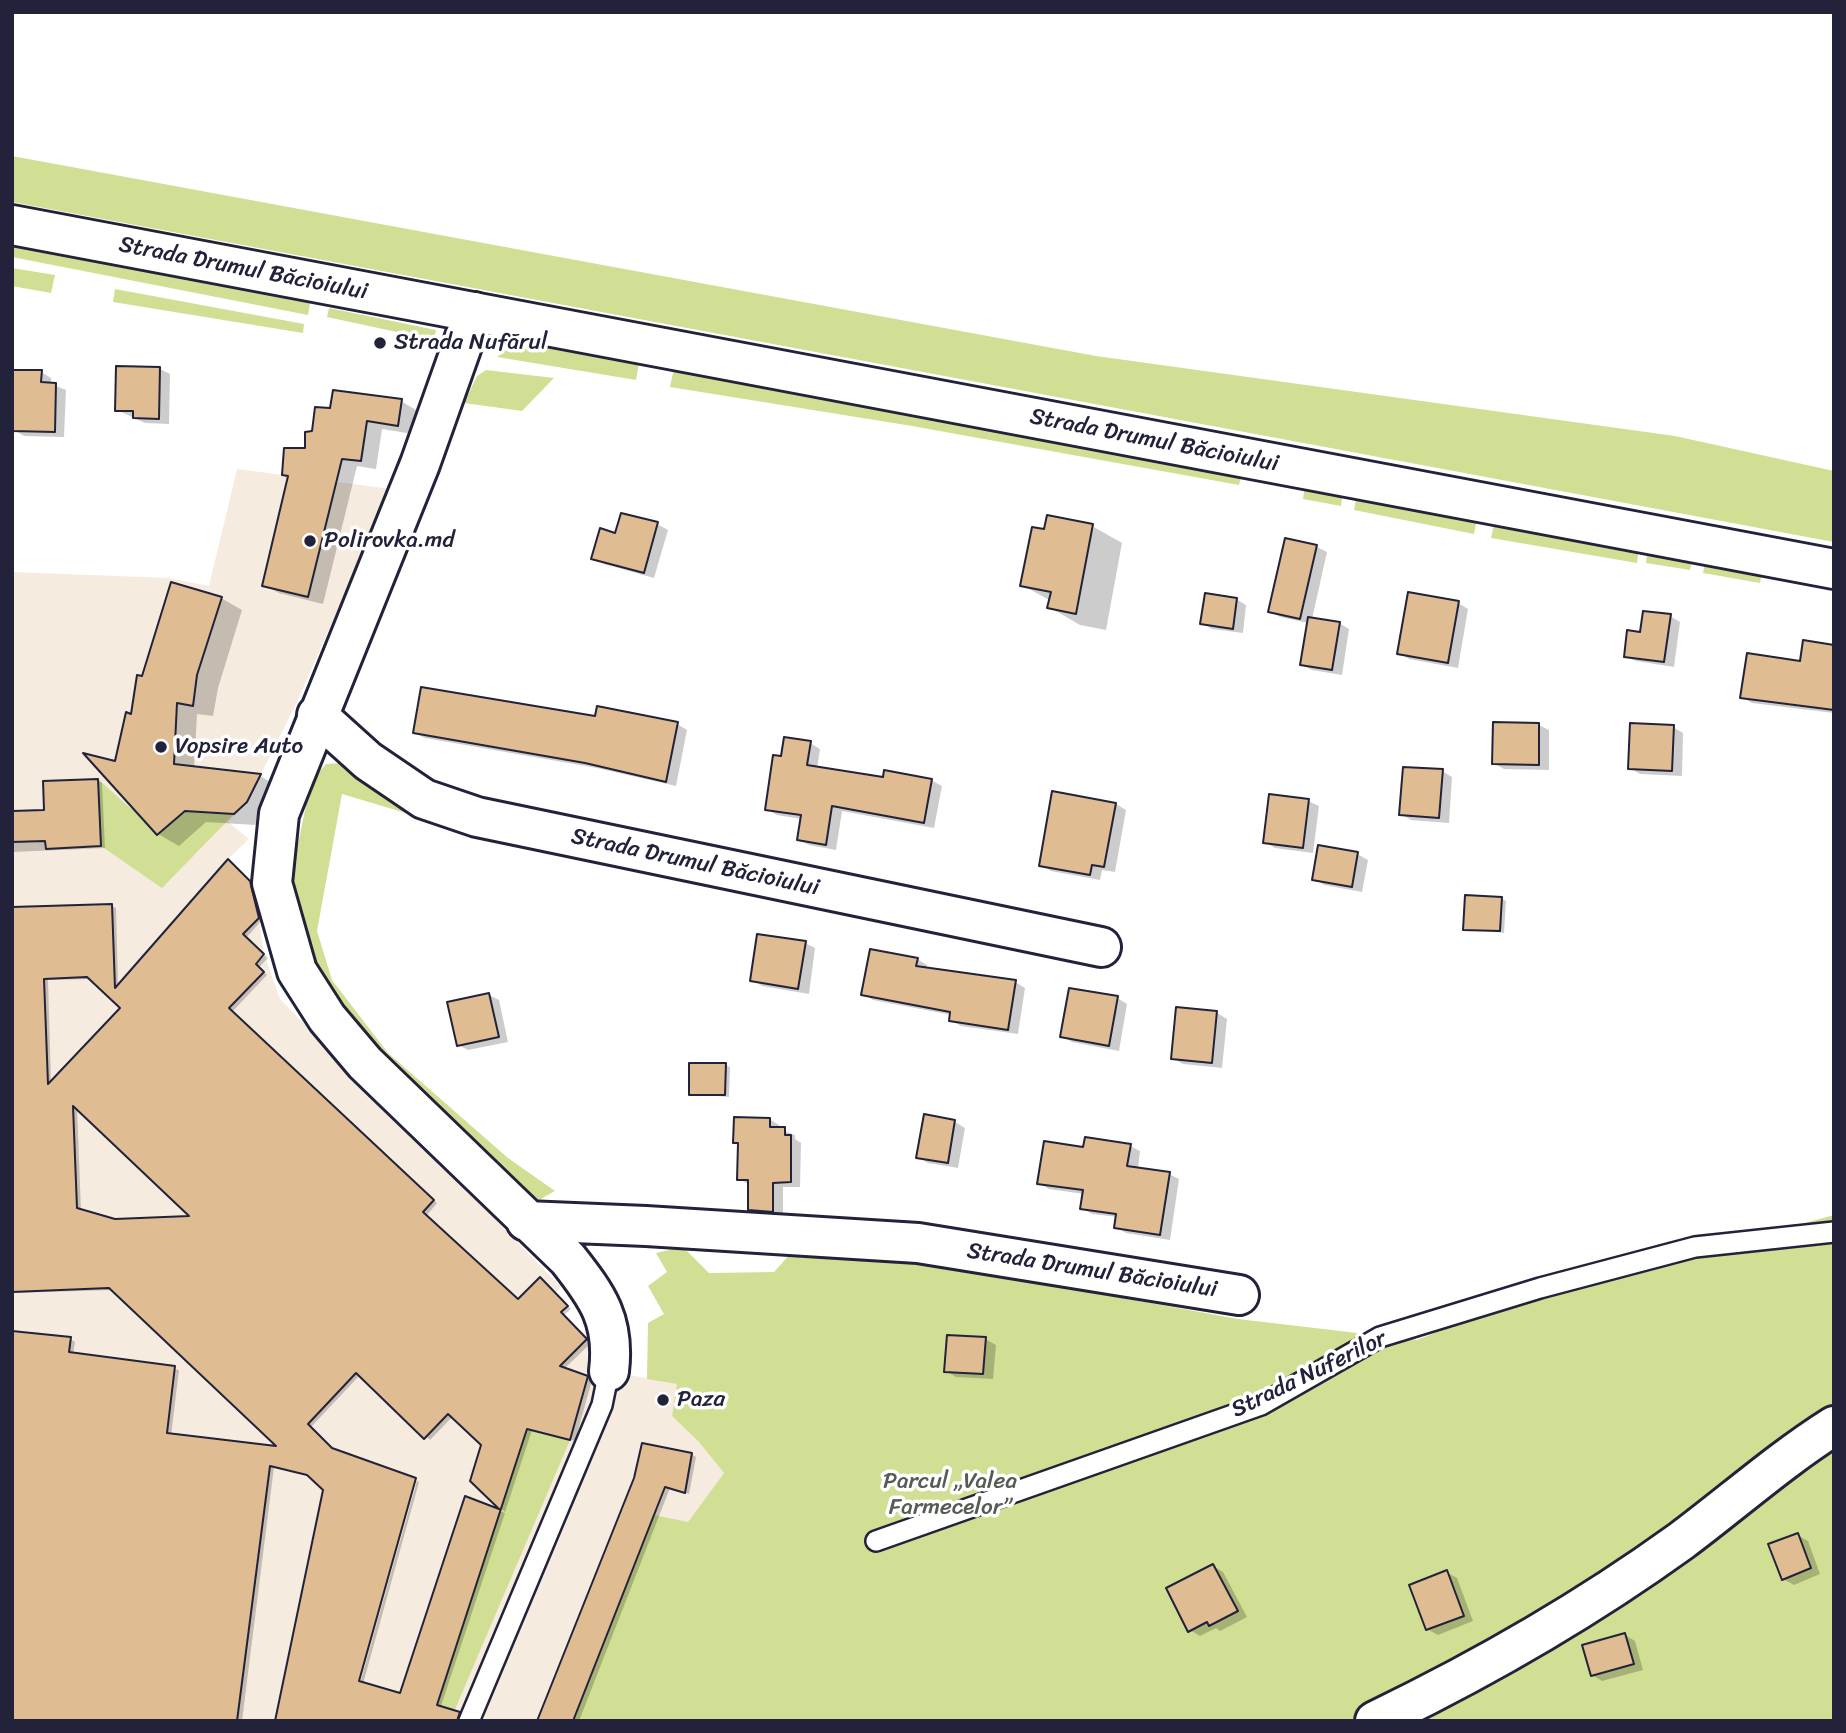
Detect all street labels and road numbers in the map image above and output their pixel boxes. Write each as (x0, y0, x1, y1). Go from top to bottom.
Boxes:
street label: Strada Drumul Băcioiului (116, 231, 370, 307)
street label: Strada Drumul Băcioiului (1027, 403, 1281, 479)
street label: Strada Drumul Băcioiului (569, 823, 821, 903)
street label: Strada Drumul Băcioiului (965, 1238, 1219, 1304)
street label: Strada Nuferilor (1227, 1326, 1391, 1424)

